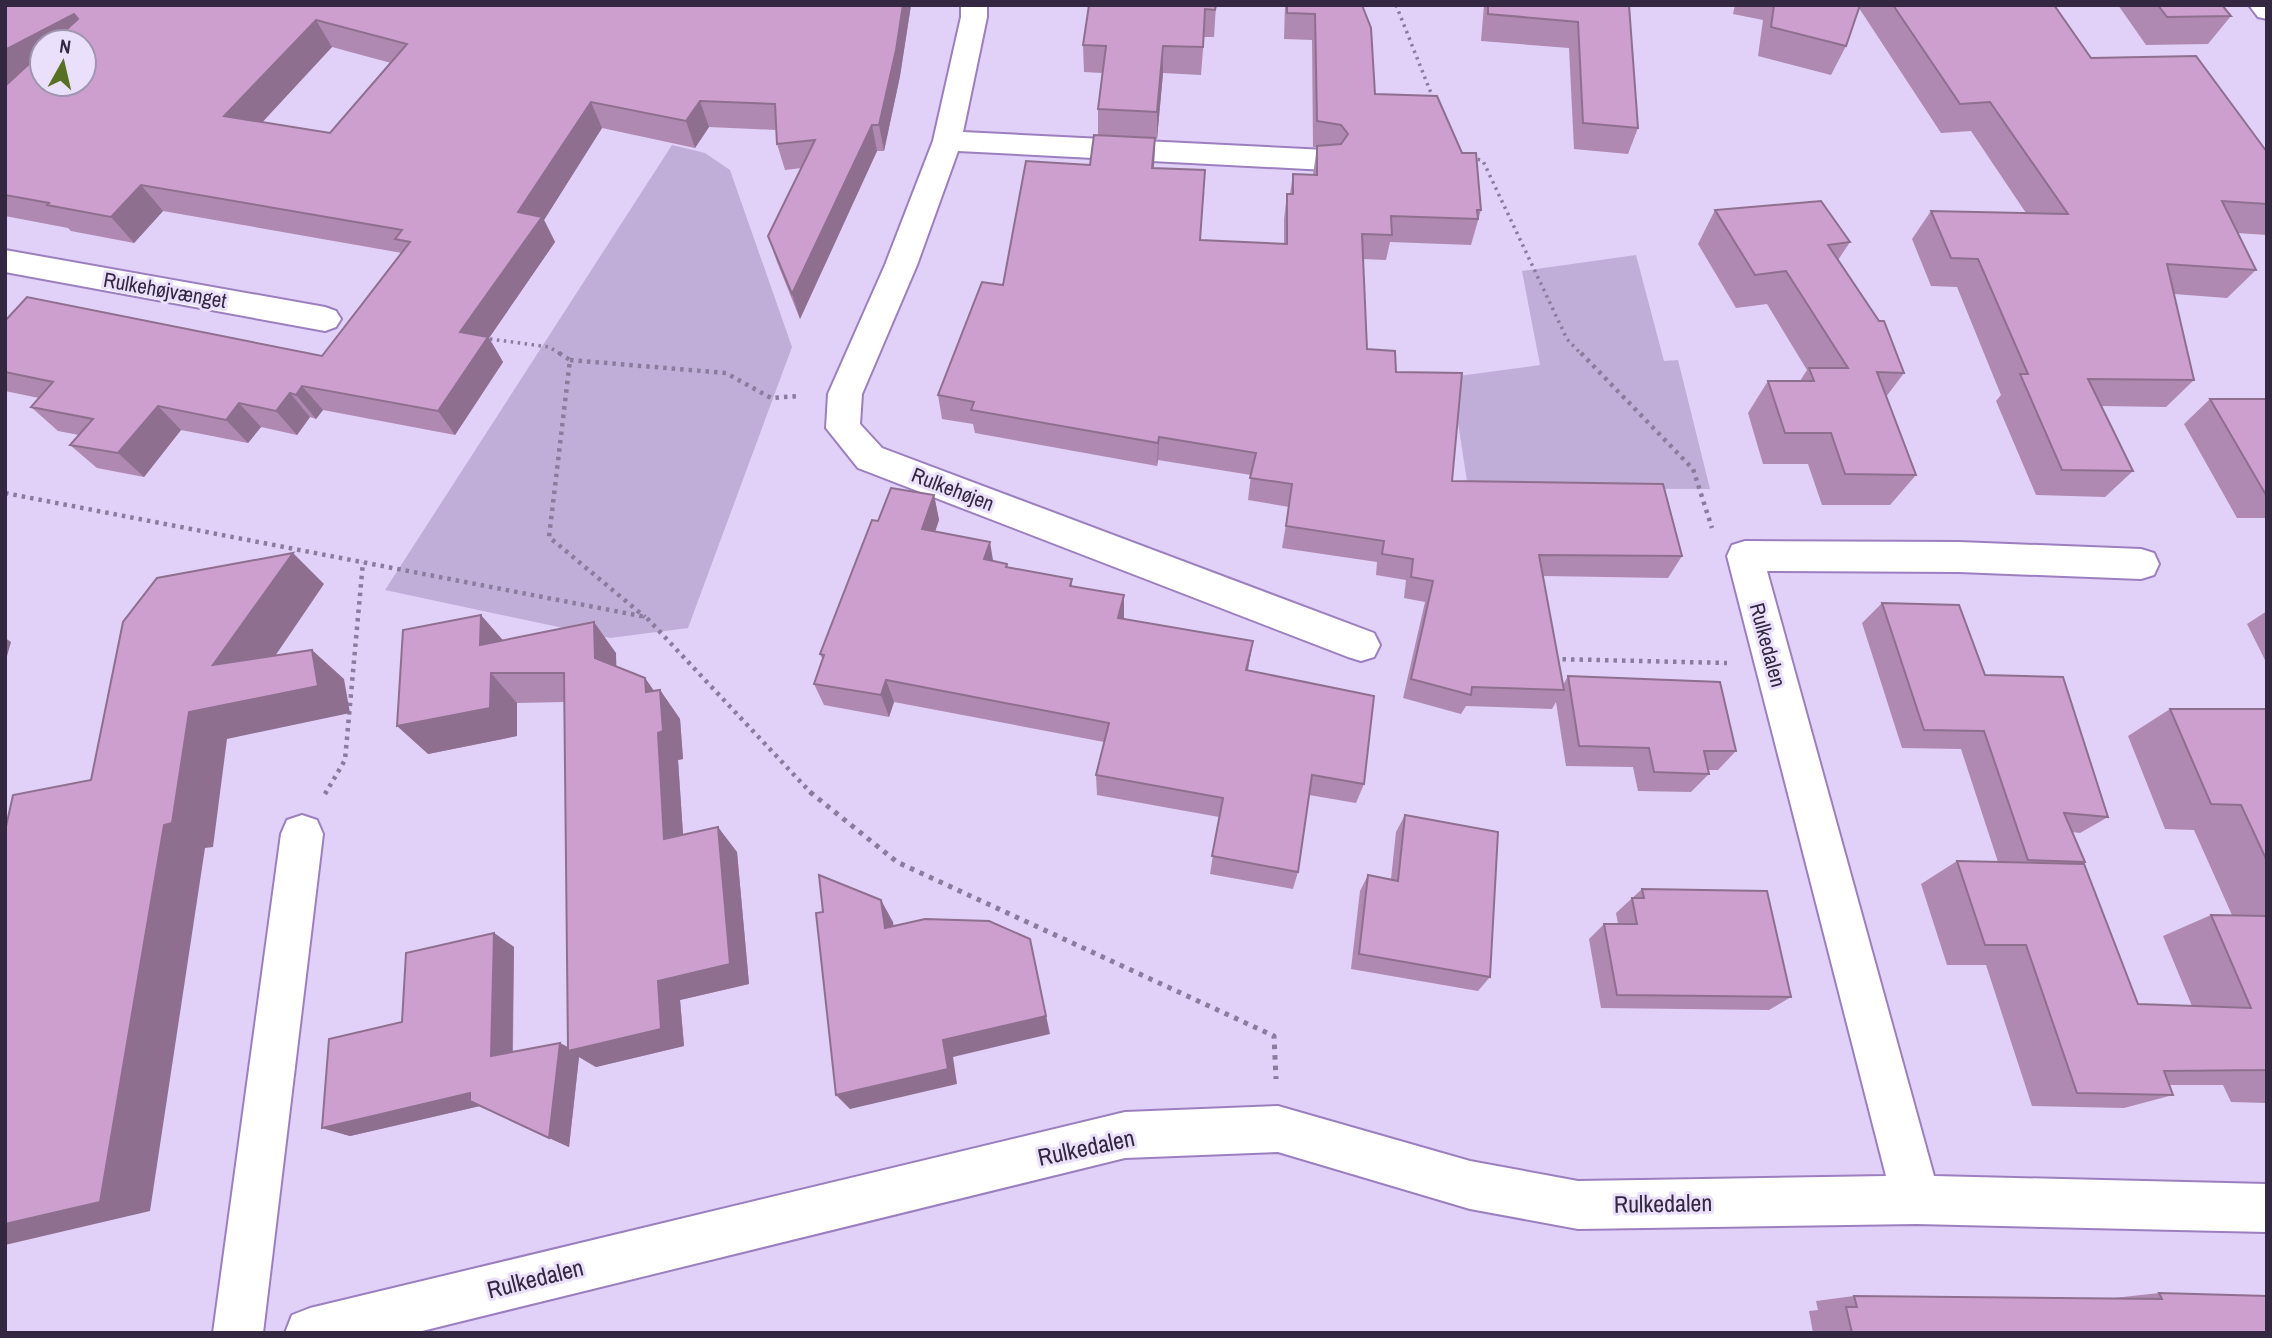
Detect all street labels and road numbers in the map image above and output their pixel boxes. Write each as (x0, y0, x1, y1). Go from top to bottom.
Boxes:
street label: Rulkehøjvænget (101, 265, 229, 315)
street label: Rulkehøjen (908, 460, 998, 518)
street label: Rulkedalen (1743, 600, 1793, 690)
street label: Rulkedalen (1035, 1121, 1137, 1173)
street label: Rulkedalen (1614, 1186, 1712, 1220)
street label: Rulkedalen (483, 1251, 587, 1305)

